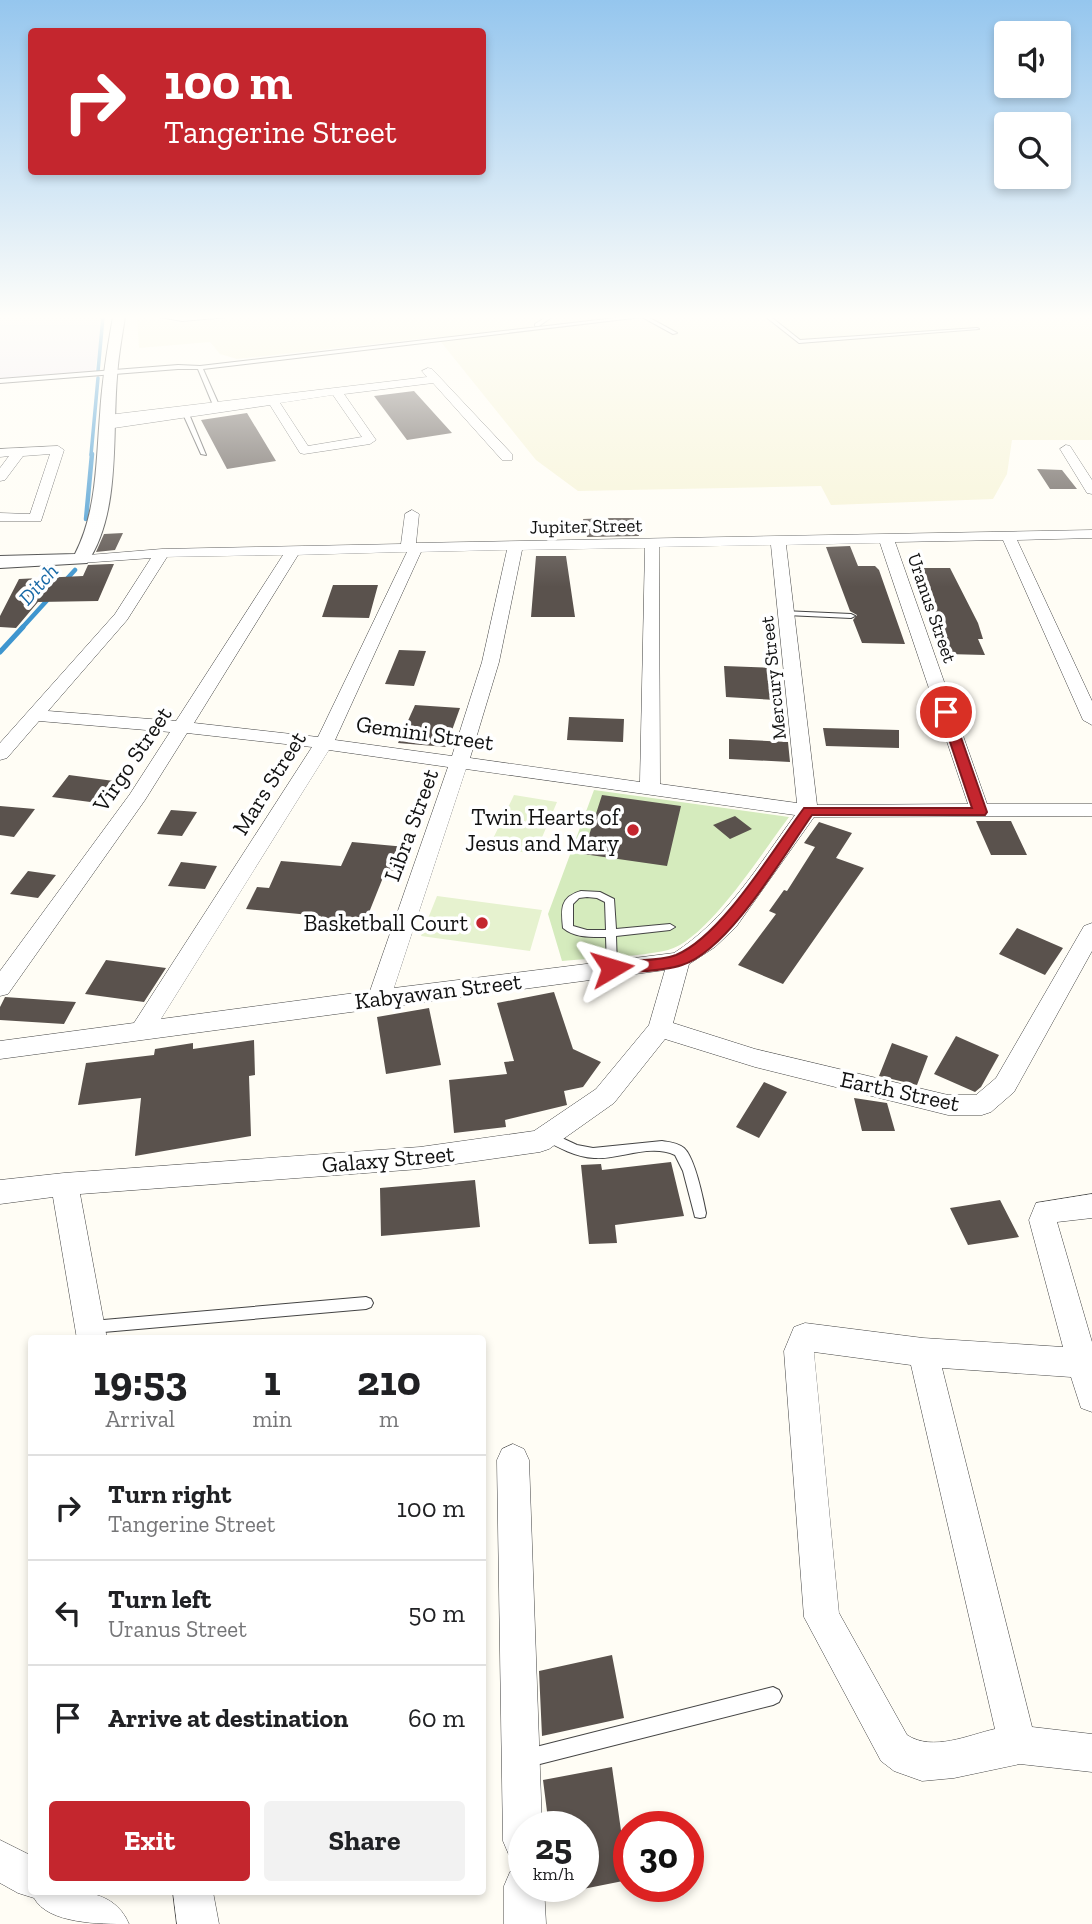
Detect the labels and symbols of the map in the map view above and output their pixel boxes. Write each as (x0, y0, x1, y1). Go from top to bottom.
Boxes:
street label: Jupiter Street (529, 514, 643, 538)
street label: Uranus Street (902, 550, 962, 666)
water label: Ditch (13, 558, 63, 610)
street label: Mercury Street (755, 615, 791, 741)
pin (916, 682, 976, 742)
street label: Virgo Street (86, 701, 178, 818)
street label: Gemini Street (355, 710, 496, 757)
street label: Mars Street (226, 726, 312, 840)
street label: Libra Street (378, 764, 444, 885)
place label: Twin Hearts of Jesus and Mary (465, 803, 621, 857)
marker: Twin Hearts of Jesus and Mary (625, 822, 641, 838)
place label: Basketball Court (303, 909, 468, 937)
marker: Basketball Court (474, 915, 490, 931)
position arrow (575, 931, 649, 1005)
street label: Kabyawan Street (353, 967, 523, 1015)
street label: Earth Street (838, 1065, 963, 1117)
street label: Galaxy Street (320, 1139, 456, 1179)
speed limit sign: 30 (613, 1811, 704, 1902)

